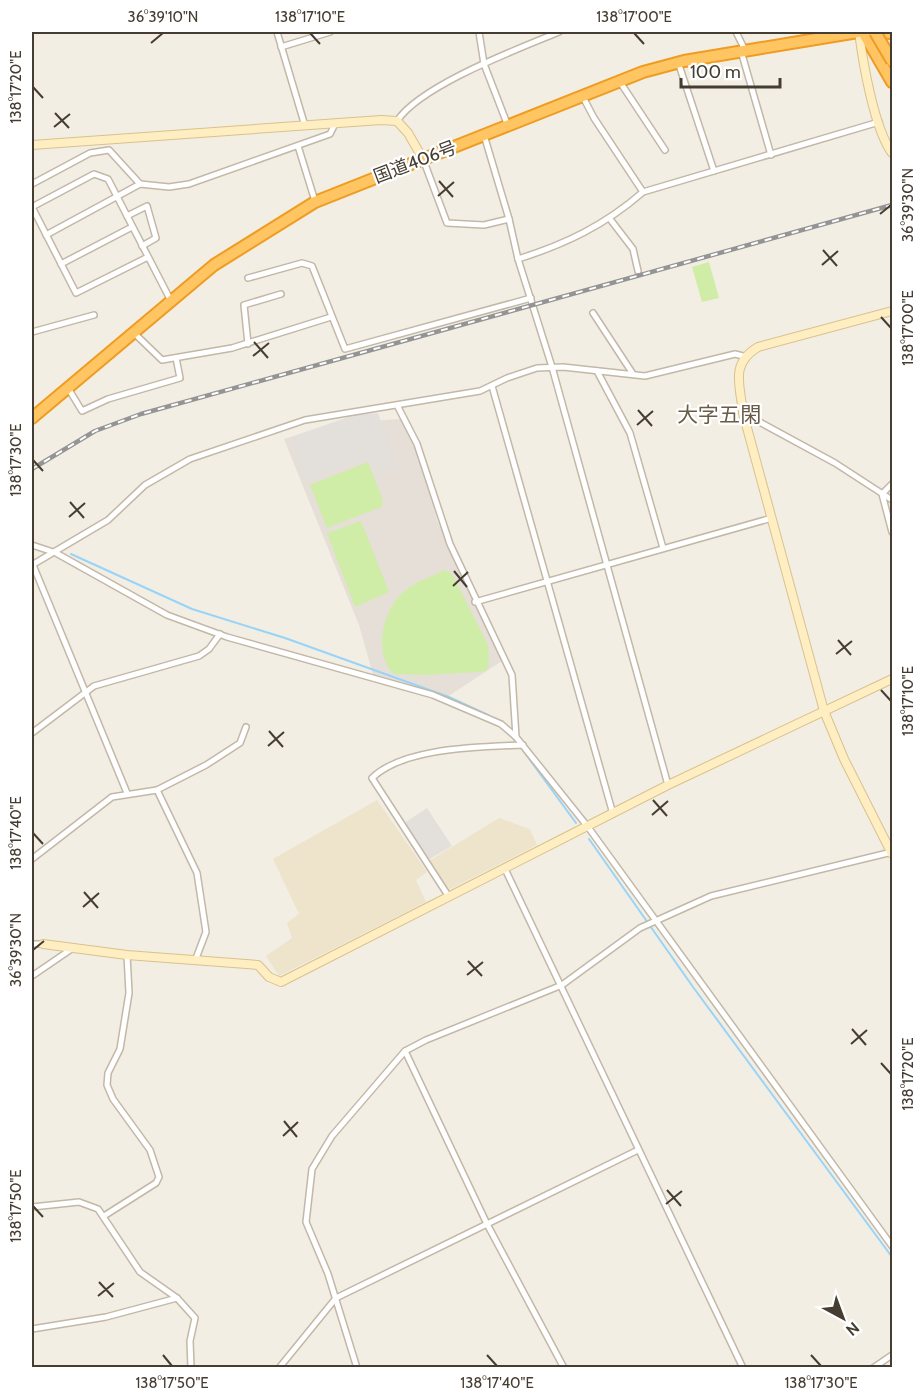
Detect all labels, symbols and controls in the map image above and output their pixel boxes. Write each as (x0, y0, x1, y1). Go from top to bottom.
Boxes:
text: 36°39'10"N (128, 8, 198, 26)
text: 138°17'10"E (275, 8, 345, 26)
text: 138°17'00"E (596, 8, 672, 26)
text: 138°17'20"E (7, 51, 25, 123)
scale bar (681, 51, 780, 89)
text: 100 m (690, 61, 741, 83)
street label: 国道406号 (370, 136, 460, 188)
text: 36°39'30"N (899, 168, 917, 242)
text: 138°17'00"E (899, 290, 917, 366)
district label: 大字五閑 (677, 402, 761, 427)
text: 138°17'30"E (7, 423, 25, 497)
text: 138°17'10"E (899, 666, 917, 736)
text: 138°17'40"E (7, 796, 25, 870)
text: 36°39'30"N (7, 913, 25, 987)
text: 138°17'20"E (899, 1038, 917, 1110)
text: 138°17'50"E (7, 1169, 25, 1243)
north arrow (813, 1288, 873, 1348)
text: N (842, 1318, 863, 1340)
text: 138°17'50"E (135, 1374, 209, 1392)
text: 138°17'40"E (460, 1374, 534, 1392)
text: 138°17'30"E (784, 1374, 858, 1392)

